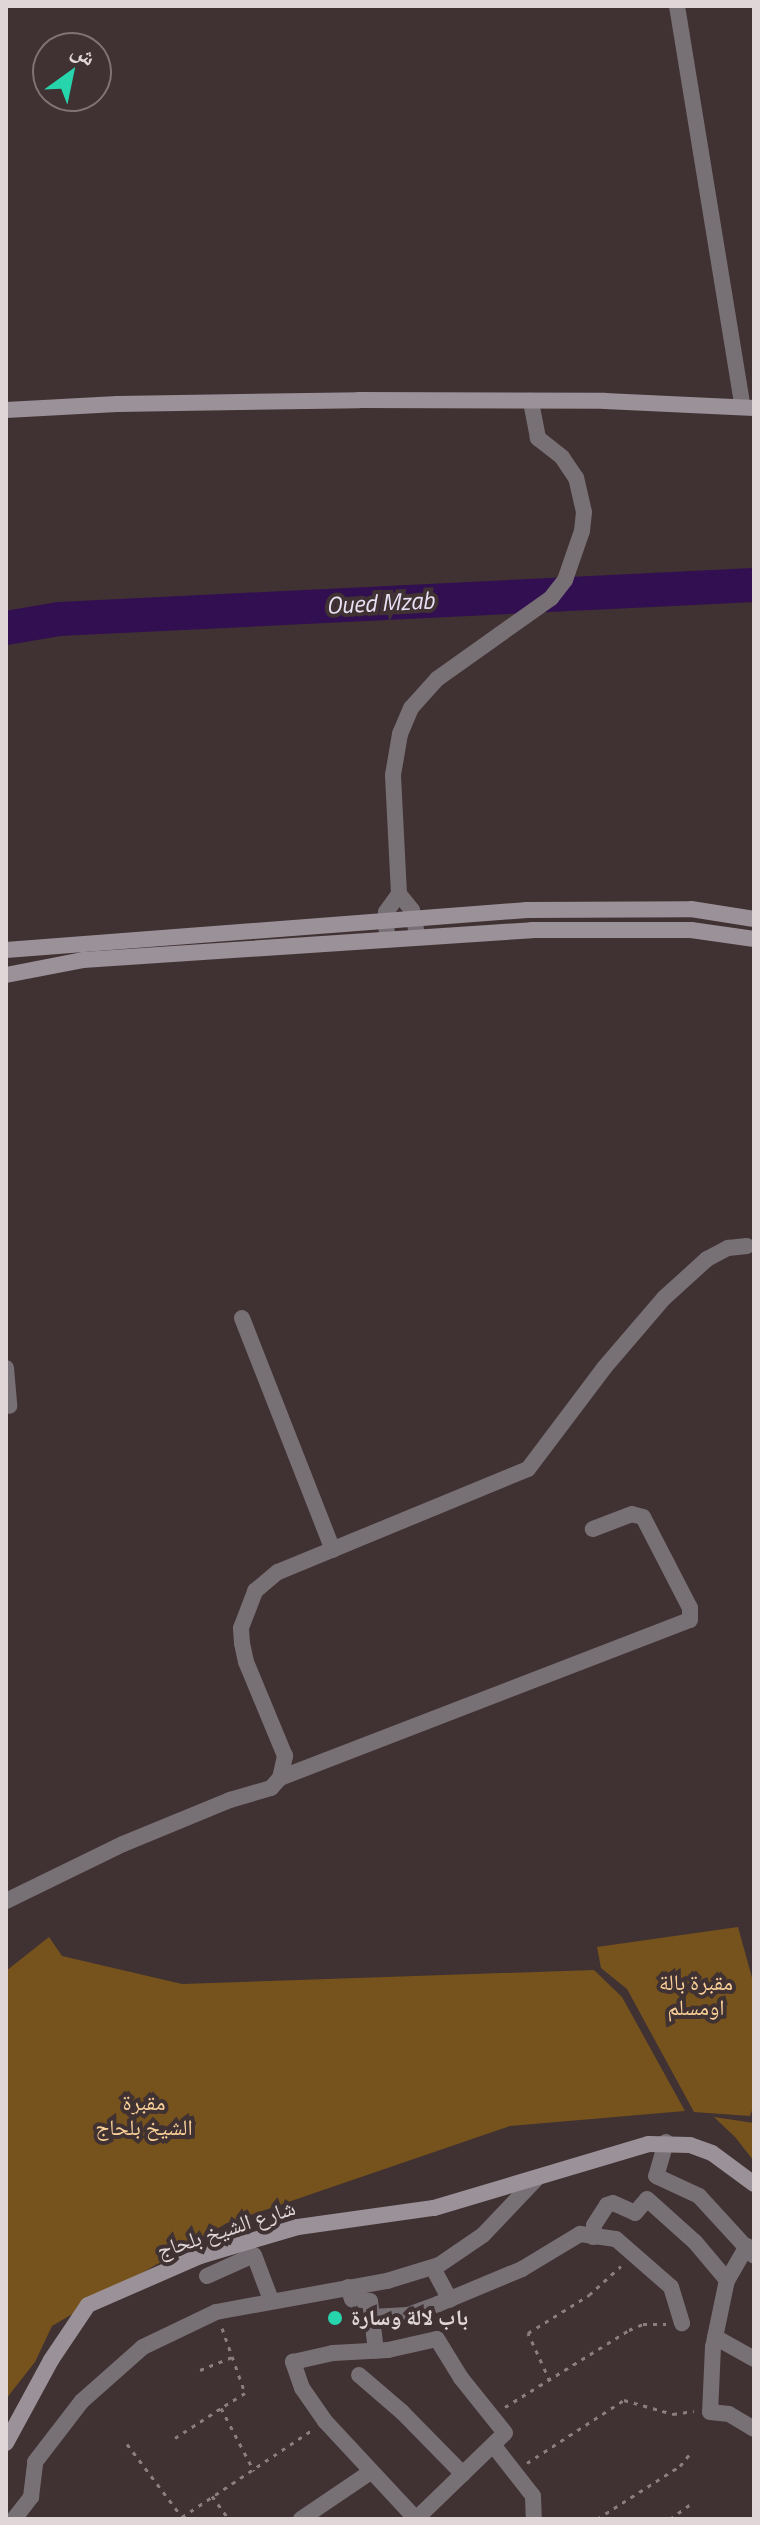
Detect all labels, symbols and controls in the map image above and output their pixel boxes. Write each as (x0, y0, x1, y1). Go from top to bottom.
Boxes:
north arrow (32, 32, 112, 112)
text: ش (65, 33, 103, 74)
water label: Oued Mzab (325, 586, 435, 620)
park label: مقبرة بالة اومسلم (659, 1969, 733, 2020)
park label: مقبرة الشيخ بلحاج (95, 2089, 193, 2140)
street label: شارع الشيخ بلحاج (153, 2194, 299, 2264)
place label: باب لالة وسارة (351, 2305, 468, 2331)
marker: باب لالة وسارة (326, 2309, 344, 2327)

